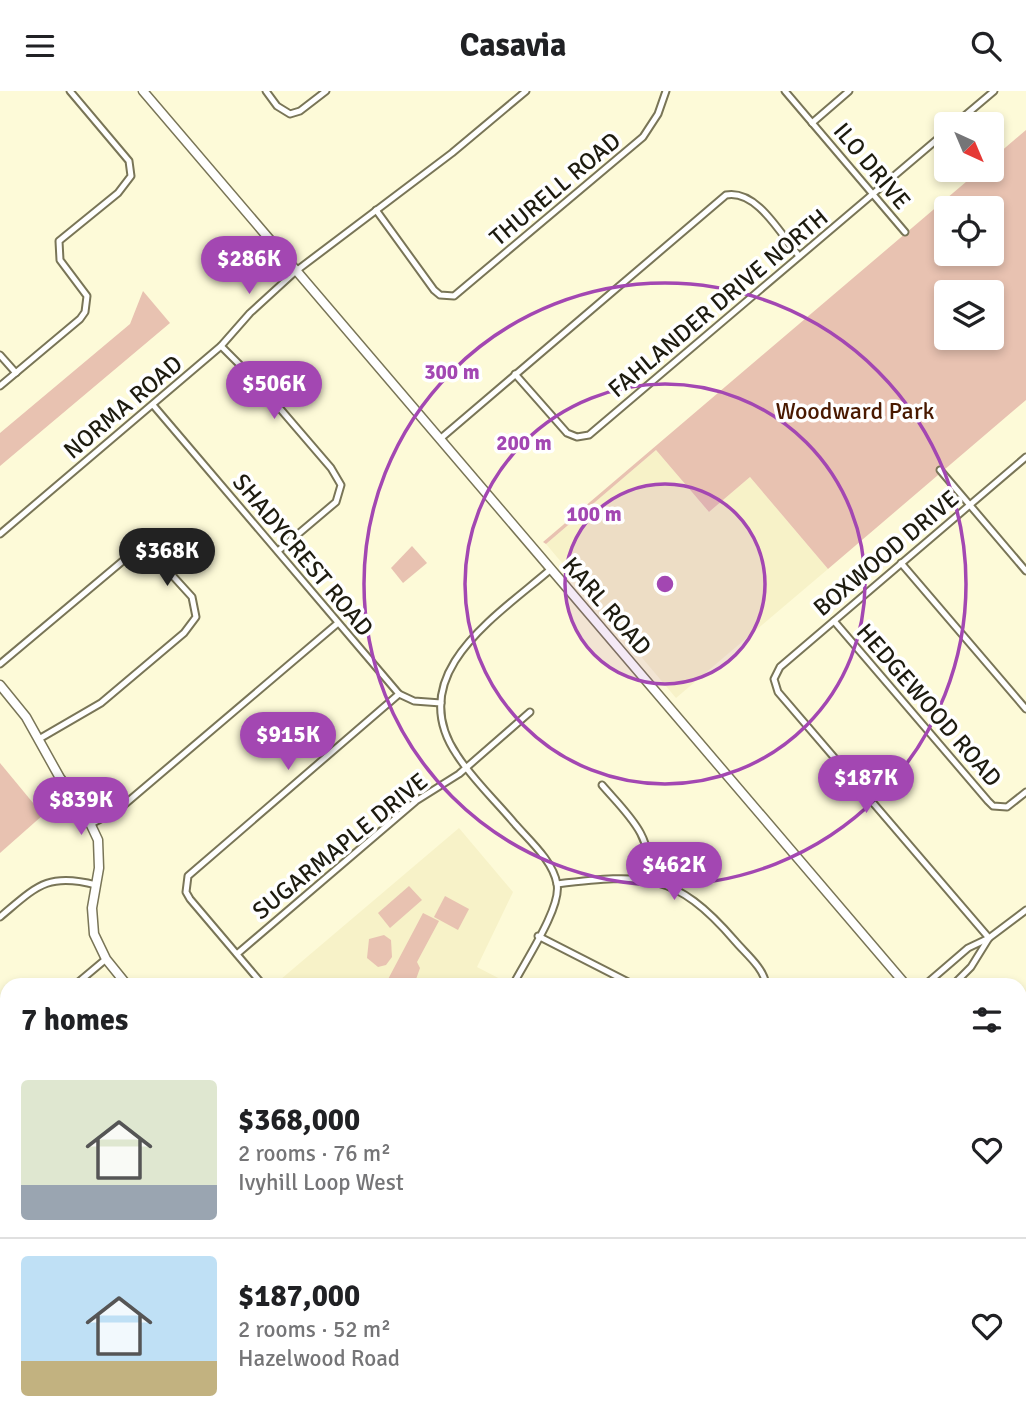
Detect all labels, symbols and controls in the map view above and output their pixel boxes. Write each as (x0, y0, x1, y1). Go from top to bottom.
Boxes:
text: Casavia (460, 26, 566, 65)
icon: menu (21, 27, 59, 65)
icon: search (967, 27, 1005, 65)
north arrow (934, 112, 1004, 182)
map controls (934, 112, 1004, 350)
street label: ILO DRIVE (827, 116, 917, 216)
street label: THURELL ROAD (483, 126, 627, 252)
button: locate (934, 196, 1004, 266)
street label: FAHLANDER DRIVE NORTH (602, 202, 834, 404)
pin: $286K (200, 237, 298, 296)
text: $286K (217, 244, 281, 273)
button: layers (934, 280, 1004, 350)
street label: NORMA ROAD (58, 349, 188, 465)
text: 300 m (424, 359, 480, 385)
pin: $506K (225, 361, 323, 421)
text: $506K (242, 369, 306, 398)
park label: Woodward Park (775, 396, 935, 426)
text: 200 m (496, 430, 552, 456)
street label: SHADYCREST ROAD (226, 468, 380, 642)
street label: BOXWOOD DRIVE (807, 483, 965, 623)
text: 100 m (566, 501, 622, 527)
pin: $368K (118, 529, 216, 588)
text: $368K (135, 536, 199, 565)
street label: KARL ROAD (556, 551, 658, 661)
centre of rings (653, 572, 677, 596)
street label: HEDGEWOOD ROAD (850, 617, 1008, 793)
pin: $915K (239, 713, 337, 772)
text: $915K (256, 720, 320, 749)
pin: $187K (817, 755, 915, 815)
text: $187K (834, 763, 898, 792)
street label: SUGARMAPLE DRIVE (246, 766, 434, 926)
pin: $839K (32, 777, 130, 837)
text: $839K (49, 785, 113, 814)
pin: $462K (625, 843, 723, 902)
text: $462K (642, 850, 706, 879)
icon: filters (968, 1001, 1006, 1039)
text: 7 homes (21, 1002, 128, 1039)
text: $368,000 (238, 1102, 360, 1139)
icon: home (77, 1108, 161, 1192)
icon: heart (968, 1131, 1006, 1169)
text: 2 rooms · 76 m² (238, 1139, 391, 1168)
text: Ivyhill Loop West (238, 1168, 404, 1197)
text: $187,000 (238, 1278, 360, 1315)
icon: home (77, 1284, 161, 1368)
icon: heart (968, 1307, 1006, 1345)
text: 2 rooms · 52 m² (238, 1315, 391, 1344)
text: Hazelwood Road (238, 1344, 400, 1373)

